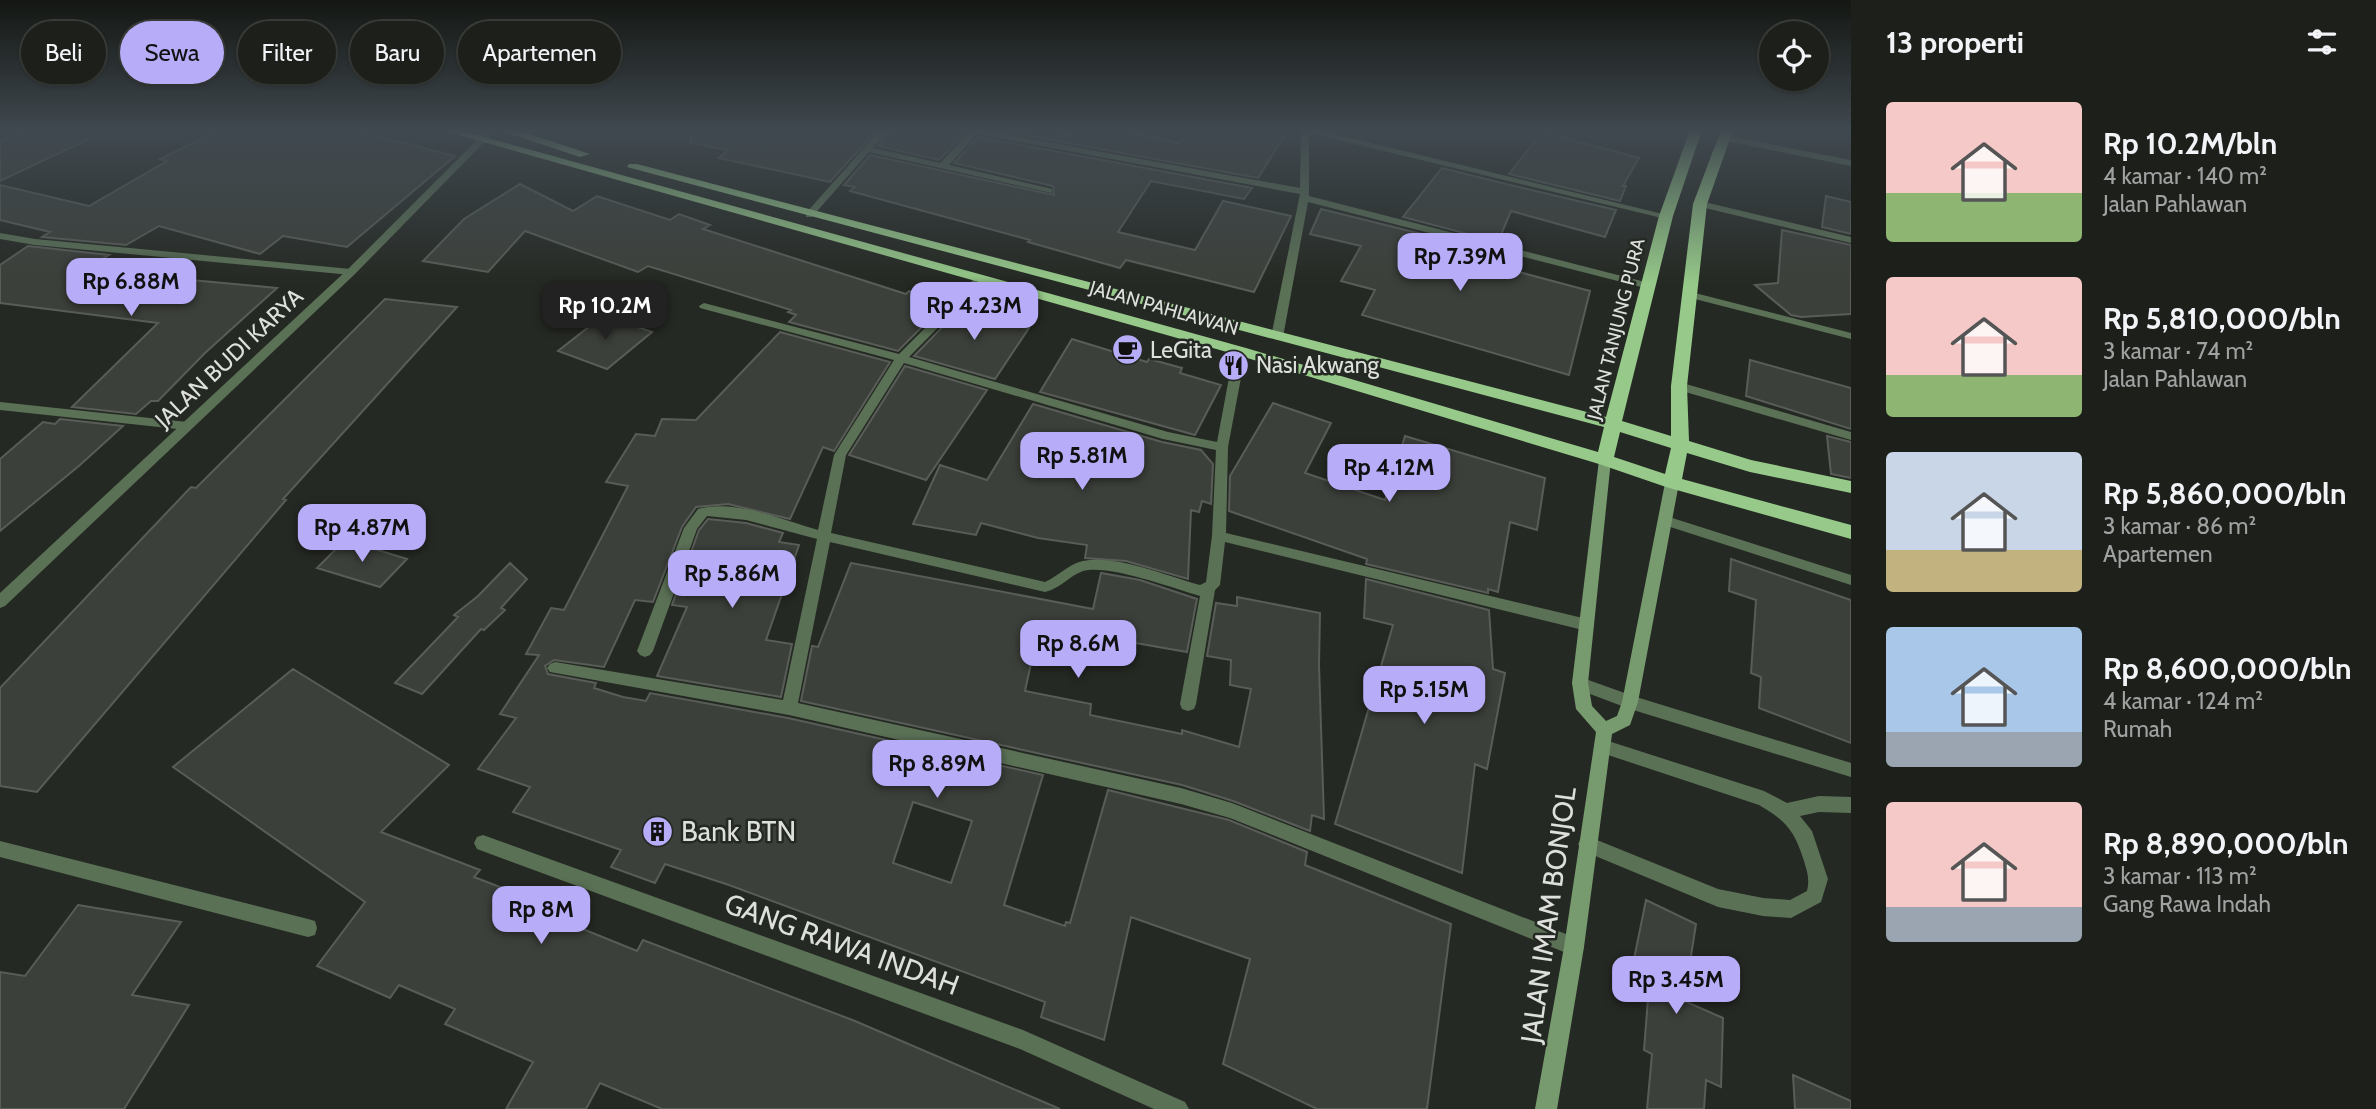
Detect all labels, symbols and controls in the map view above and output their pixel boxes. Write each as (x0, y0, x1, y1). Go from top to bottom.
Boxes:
chip: Beli (21, 21, 106, 84)
chip: Sewa (120, 21, 224, 84)
chip: Filter (238, 21, 336, 84)
chip: Baru (350, 21, 444, 84)
chip: Apartemen (458, 21, 621, 84)
map controls (1759, 21, 1829, 91)
button: locate (1759, 21, 1829, 91)
icon: filters (2303, 23, 2341, 61)
text: 13 properti (1886, 24, 2024, 61)
text: Rp 10.2M/bln (2103, 125, 2277, 162)
icon: home (1942, 130, 2026, 214)
text: 4 kamar · 140 m² (2103, 162, 2267, 190)
text: Jalan Pahlawan (2103, 190, 2247, 218)
pin: Rp 7.39M (1388, 233, 1532, 293)
street label: JALAN TANJUNG PURA (1582, 236, 1650, 423)
text: Rp 7.39M (1414, 242, 1506, 270)
pin: Rp 6.88M (59, 258, 203, 318)
text: Rp 6.88M (82, 267, 180, 295)
street label: JALAN PAHLAWAN (1086, 276, 1241, 340)
street label: JALAN BUDI KARYA (149, 282, 309, 434)
pin: Rp 10.2M (533, 282, 677, 342)
pin: Rp 4.23M (902, 282, 1046, 342)
text: Rp 10.2M (558, 291, 652, 319)
text: Rp 4.23M (926, 291, 1022, 319)
text: Rp 5,810,000/bln (2103, 300, 2341, 337)
icon: home (1942, 305, 2026, 389)
cafe icon: LeGita (1110, 333, 1144, 367)
place label: LeGita (1150, 336, 1212, 364)
text: 3 kamar · 74 m² (2103, 337, 2253, 365)
restaurant icon: Nasi Akwang (1216, 348, 1250, 382)
place label: Nasi Akwang (1256, 351, 1380, 379)
text: Jalan Pahlawan (2103, 365, 2247, 393)
pin: Rp 5.81M (1010, 433, 1154, 492)
text: Rp 5.81M (1036, 441, 1128, 469)
pin: Rp 4.12M (1317, 444, 1461, 504)
text: Rp 4.12M (1343, 453, 1435, 481)
text: Rp 5,860,000/bln (2103, 475, 2347, 512)
icon: home (1942, 480, 2026, 564)
pin: Rp 4.87M (290, 504, 434, 564)
text: 3 kamar · 86 m² (2103, 512, 2256, 540)
text: Rp 4.87M (314, 513, 410, 541)
text: Apartemen (2103, 540, 2213, 568)
pin: Rp 5.86M (660, 550, 804, 610)
text: Rp 5.86M (684, 559, 780, 587)
pin: Rp 8.6M (1013, 620, 1143, 680)
text: Rp 8.6M (1036, 629, 1120, 657)
text: Rp 8,600,000/bln (2103, 650, 2352, 687)
icon: home (1942, 655, 2026, 739)
pin: Rp 5.15M (1352, 666, 1496, 726)
text: Rp 5.15M (1379, 675, 1469, 703)
text: 4 kamar · 124 m² (2103, 687, 2263, 715)
text: Rumah (2103, 715, 2172, 743)
pin: Rp 8.89M (865, 740, 1009, 800)
text: Rp 8.89M (888, 749, 986, 777)
street label: JALAN IMAM BONJOL (1513, 785, 1583, 1046)
building icon: Bank BTN (641, 814, 675, 848)
place label: Bank BTN (681, 814, 796, 848)
text: Rp 8,890,000/bln (2103, 825, 2349, 862)
icon: home (1942, 830, 2026, 914)
text: 3 kamar · 113 m² (2103, 862, 2257, 890)
pin: Rp 8M (492, 886, 590, 946)
street label: GANG RAWA INDAH (720, 886, 964, 1002)
text: Gang Rawa Indah (2103, 890, 2271, 918)
text: Rp 8M (508, 895, 574, 923)
pin: Rp 3.45M (1604, 956, 1748, 1016)
text: Rp 3.45M (1628, 965, 1724, 993)

